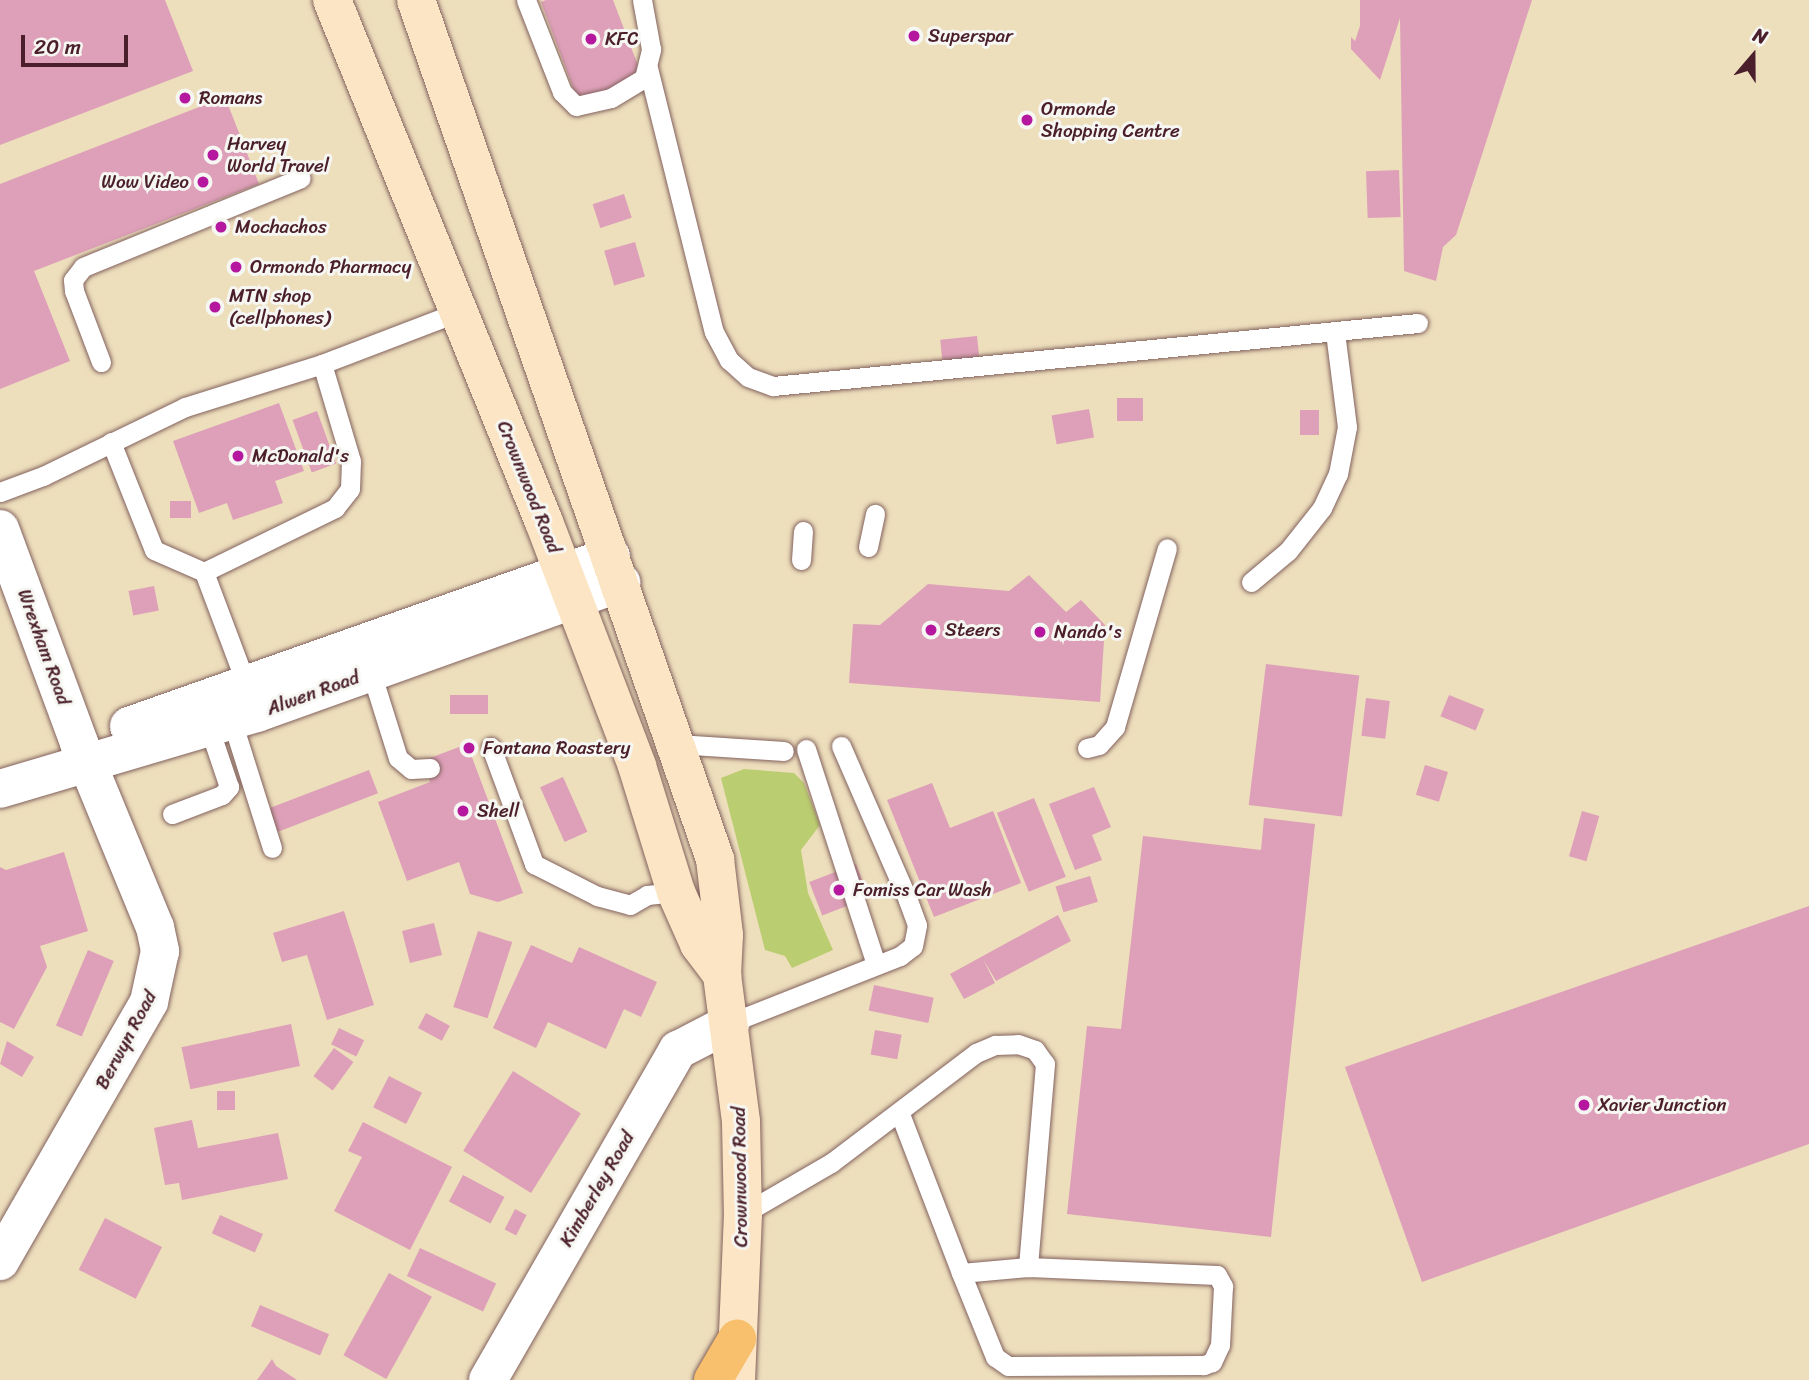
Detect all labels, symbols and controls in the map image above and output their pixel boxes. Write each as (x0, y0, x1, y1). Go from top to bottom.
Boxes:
text: N (1749, 18, 1772, 54)
scale bar (24, 21, 131, 65)
north arrow (1718, 21, 1788, 91)
place label: Superspar (928, 25, 1013, 47)
text: 20 m (34, 28, 81, 66)
place label: KFC (605, 28, 638, 50)
marker: Superspar (906, 28, 922, 44)
marker: KFC (583, 31, 599, 47)
place label: Romans (199, 87, 262, 109)
marker: Romans (177, 90, 193, 106)
place label: Ormonde Shopping Centre (1041, 98, 1180, 142)
marker: Ormonde Shopping Centre (1019, 112, 1035, 128)
place label: Harvey World Travel (227, 133, 330, 177)
marker: Harvey World Travel (205, 147, 221, 163)
place label: Wow Video (101, 171, 189, 193)
marker: Wow Video (195, 174, 211, 190)
place label: Mochachos (235, 216, 327, 238)
marker: Mochachos (213, 219, 229, 235)
place label: Ormondo Pharmacy (250, 256, 412, 278)
marker: Ormondo Pharmacy (228, 259, 244, 275)
place label: MTN shop (cellphones) (229, 285, 330, 329)
marker: MTN shop (cellphones) (207, 299, 223, 315)
street label: Crownwood Road (492, 418, 566, 556)
place label: McDonald's (252, 445, 349, 467)
marker: McDonald's (230, 448, 246, 464)
street label: Wrexham Road (12, 586, 76, 708)
place label: Steers (945, 619, 1000, 641)
place label: Nando's (1054, 621, 1122, 643)
marker: Steers (923, 622, 939, 638)
marker: Nando's (1032, 624, 1048, 640)
street label: Alwen Road (264, 666, 362, 720)
place label: Fontana Roastery (483, 737, 630, 759)
marker: Fontana Roastery (461, 740, 477, 756)
place label: Shell (477, 800, 519, 822)
marker: Shell (455, 803, 471, 819)
place label: Fomiss Car Wash (853, 879, 991, 901)
marker: Fomiss Car Wash (831, 882, 847, 898)
street label: Berwyn Road (91, 987, 161, 1093)
place label: Xavier Junction (1598, 1094, 1726, 1116)
marker: Xavier Junction (1576, 1097, 1592, 1113)
street label: Crownwood Road (727, 1107, 753, 1247)
street label: Kimberley Road (555, 1127, 639, 1251)

